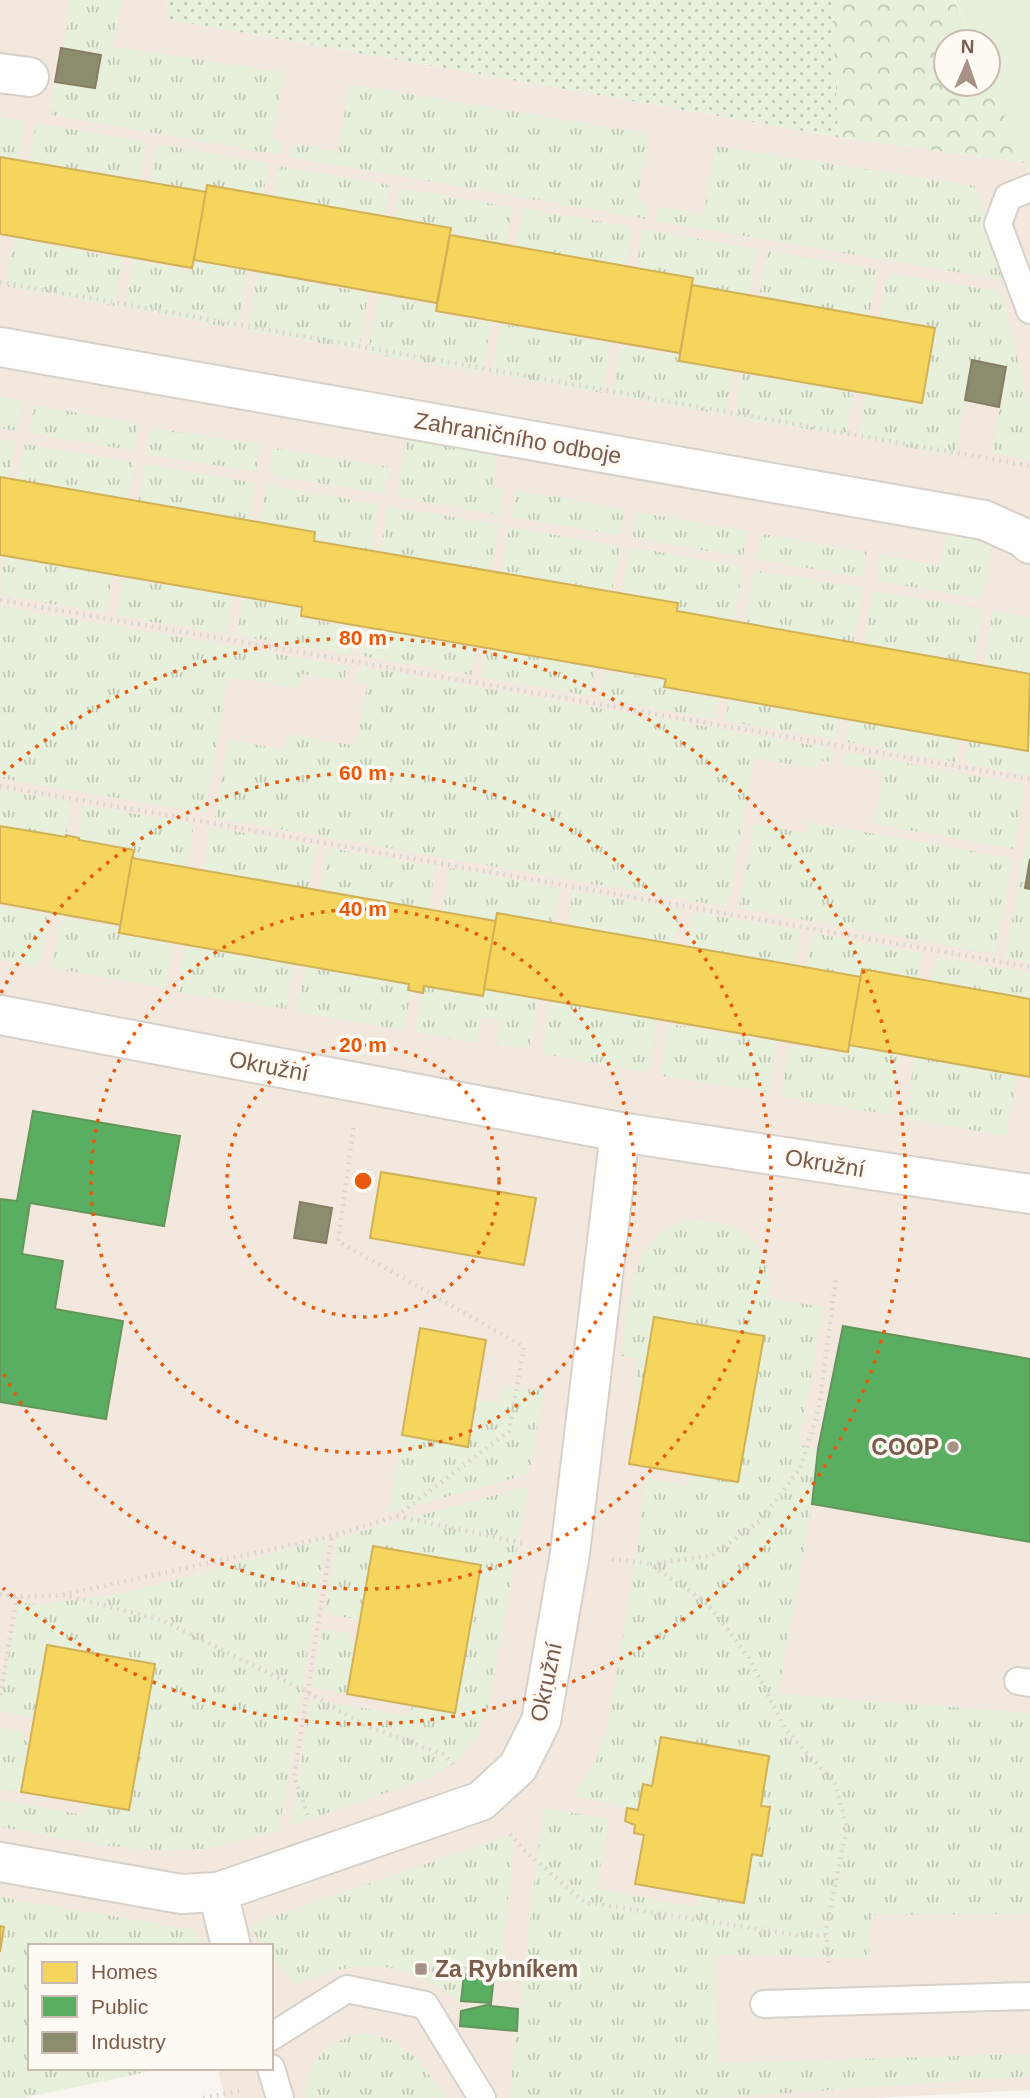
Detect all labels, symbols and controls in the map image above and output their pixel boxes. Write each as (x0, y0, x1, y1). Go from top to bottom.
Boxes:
north arrow (932, 28, 1002, 98)
text: N (960, 36, 975, 57)
street label: Zahraničního odboje (412, 407, 624, 469)
text: 80 m (339, 626, 387, 649)
text: 60 m (339, 761, 387, 784)
text: 40 m (339, 897, 387, 920)
text: 20 m (339, 1033, 387, 1056)
street label: Okružní (227, 1046, 312, 1087)
street label: Okružní (783, 1144, 867, 1182)
centre of rings (351, 1169, 375, 1193)
place label: COOP (871, 1434, 939, 1460)
marker: COOP (945, 1439, 961, 1455)
street label: Okružní (525, 1639, 567, 1724)
legend (28, 1944, 273, 2070)
place label: Za Rybníkem (435, 1956, 578, 1982)
text: Homes (91, 1960, 158, 1983)
marker: Za Rybníkem (413, 1961, 429, 1977)
text: Public (91, 1995, 148, 2018)
text: Industry (91, 2030, 166, 2053)

